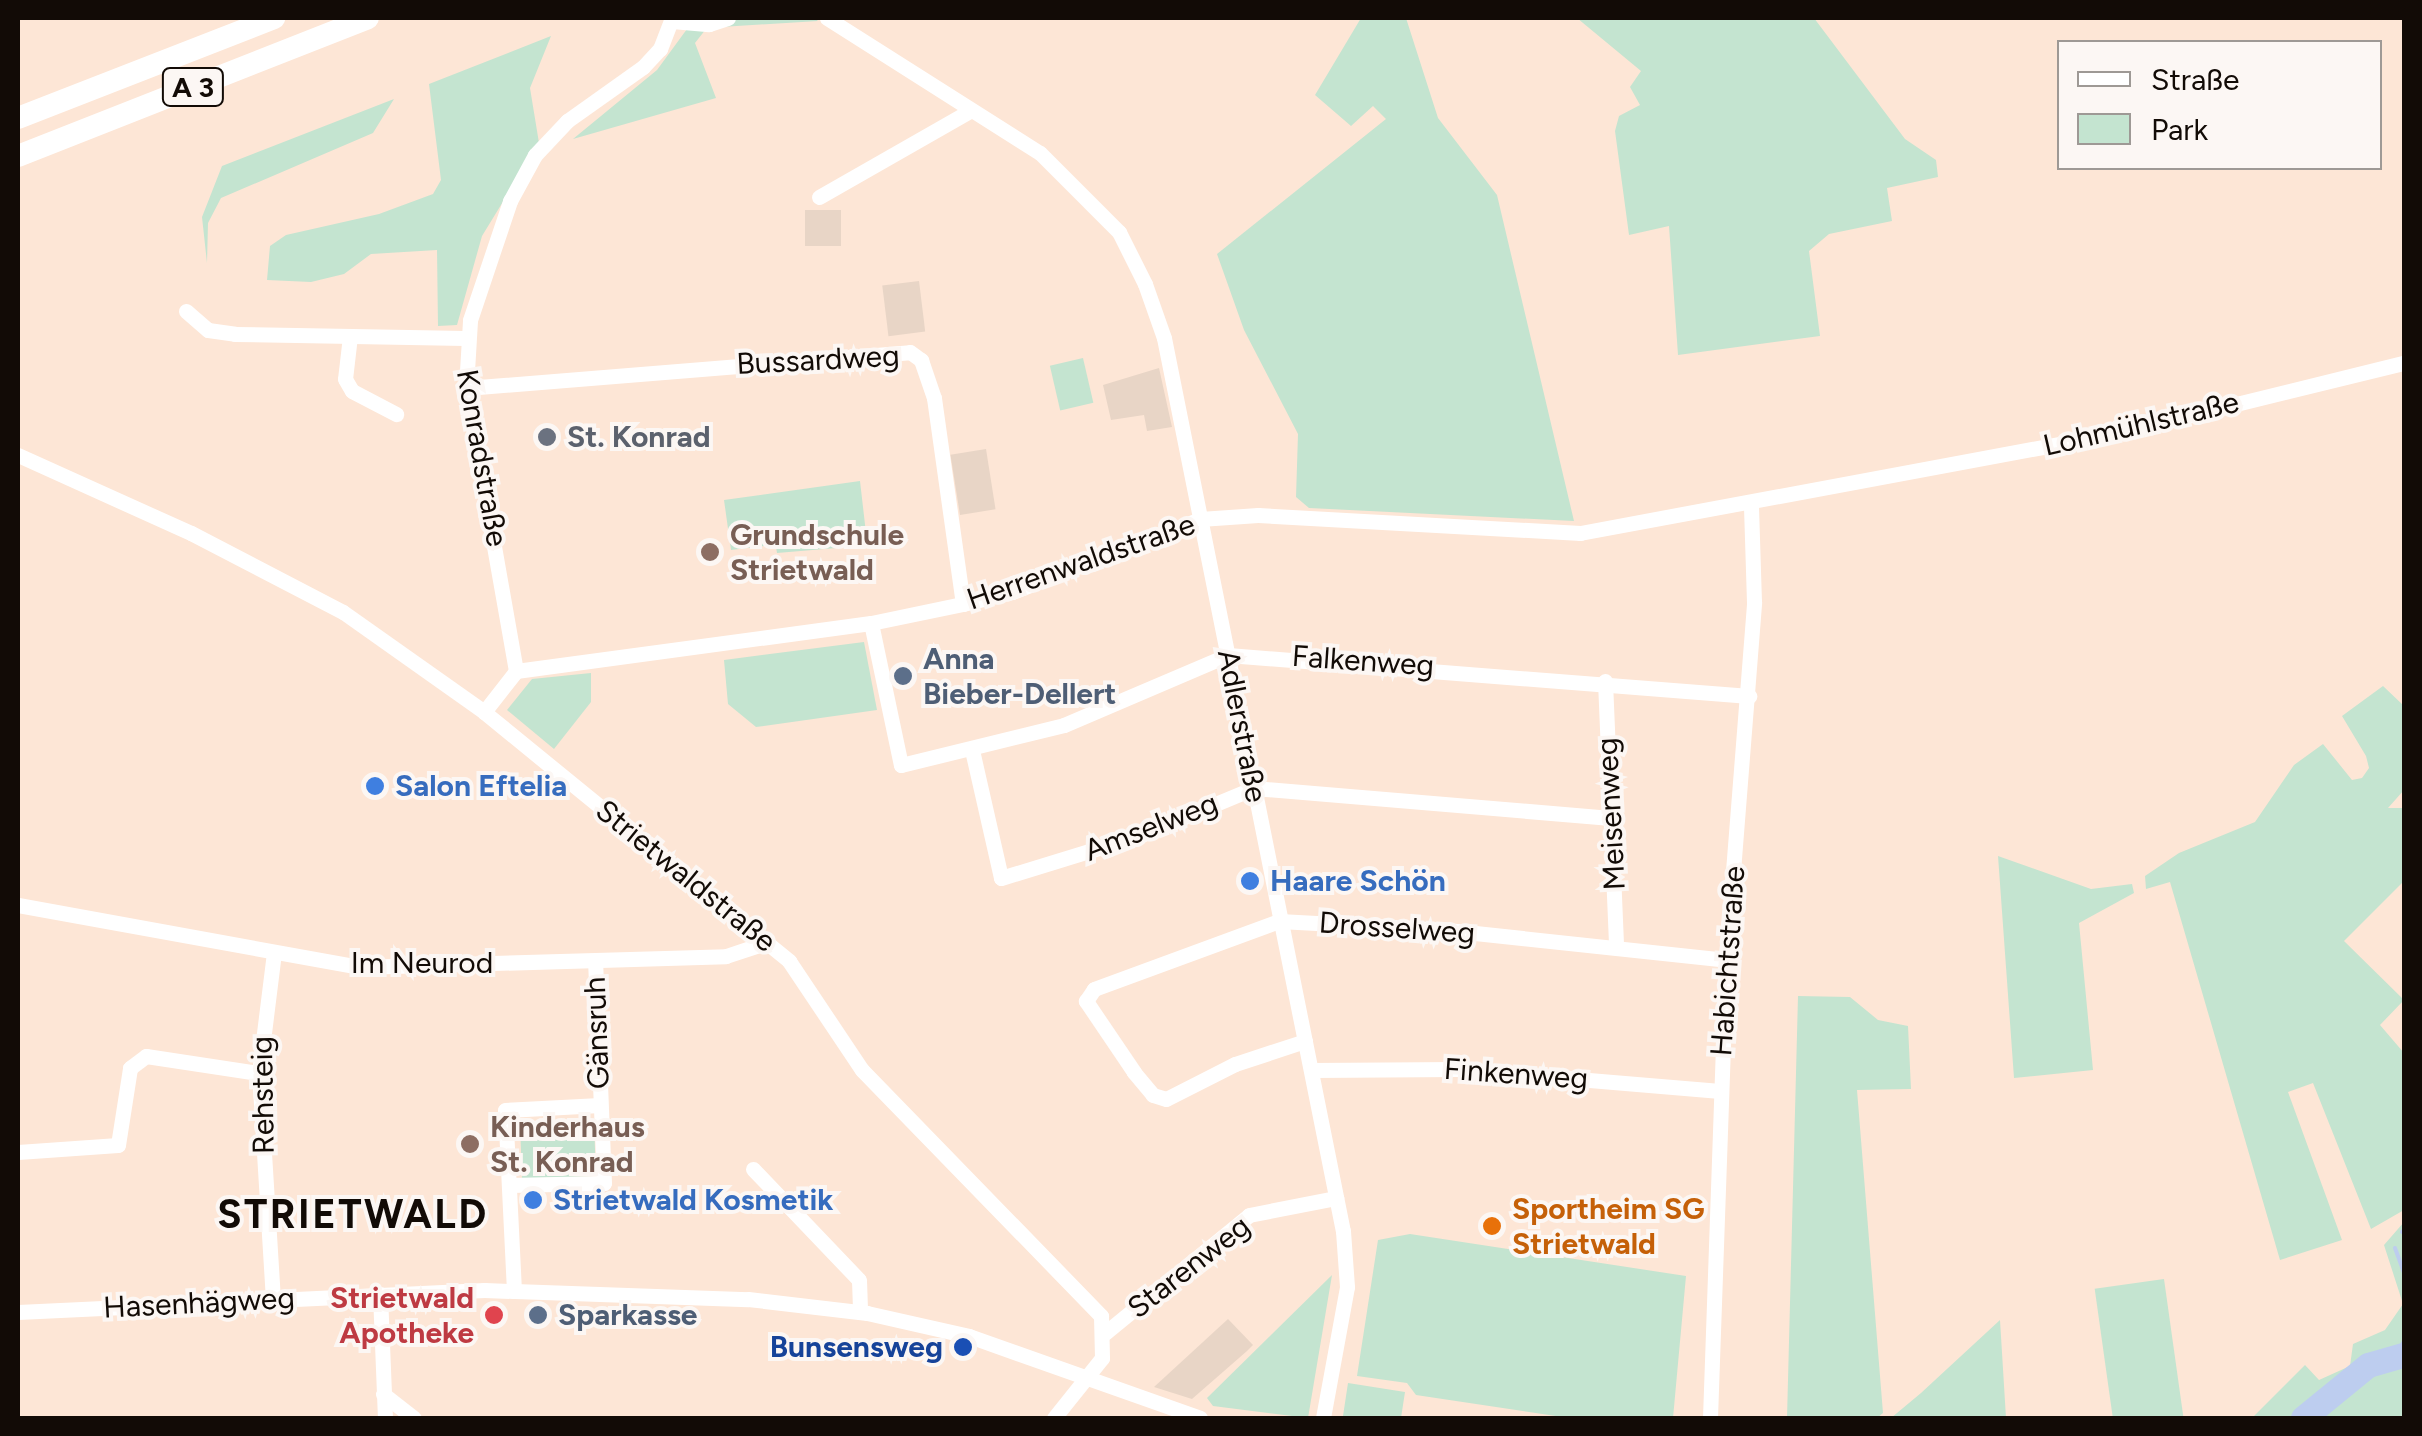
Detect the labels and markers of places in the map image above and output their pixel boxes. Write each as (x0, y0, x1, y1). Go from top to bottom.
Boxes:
place label: St. Konrad (567, 419, 711, 455)
marker: St. Konrad (536, 426, 558, 448)
place label: Grundschule Strietwald (730, 517, 904, 588)
marker: Grundschule Strietwald (699, 541, 721, 563)
place label: Anna Bieber-Dellert (923, 641, 1116, 712)
marker: Anna Bieber-Dellert (892, 665, 914, 687)
place label: Salon Eftelia (395, 768, 567, 804)
marker: Salon Eftelia (364, 775, 386, 797)
place label: Haare Schön (1270, 863, 1446, 899)
marker: Haare Schön (1239, 870, 1261, 892)
place label: Kinderhaus St. Konrad (490, 1109, 645, 1180)
marker: Kinderhaus St. Konrad (459, 1133, 481, 1155)
place label: Strietwald Kosmetik (553, 1182, 833, 1218)
marker: Strietwald Kosmetik (522, 1189, 544, 1211)
place label: Sportheim SG Strietwald (1512, 1191, 1704, 1262)
marker: Sportheim SG Strietwald (1481, 1215, 1503, 1237)
place label: Strietwald Apotheke (330, 1280, 474, 1350)
place label: Sparkasse (558, 1297, 697, 1333)
marker: Strietwald Apotheke (483, 1304, 505, 1326)
marker: Sparkasse (527, 1304, 549, 1326)
place label: Bunsensweg (770, 1329, 943, 1365)
marker: Bunsensweg (952, 1336, 974, 1358)

